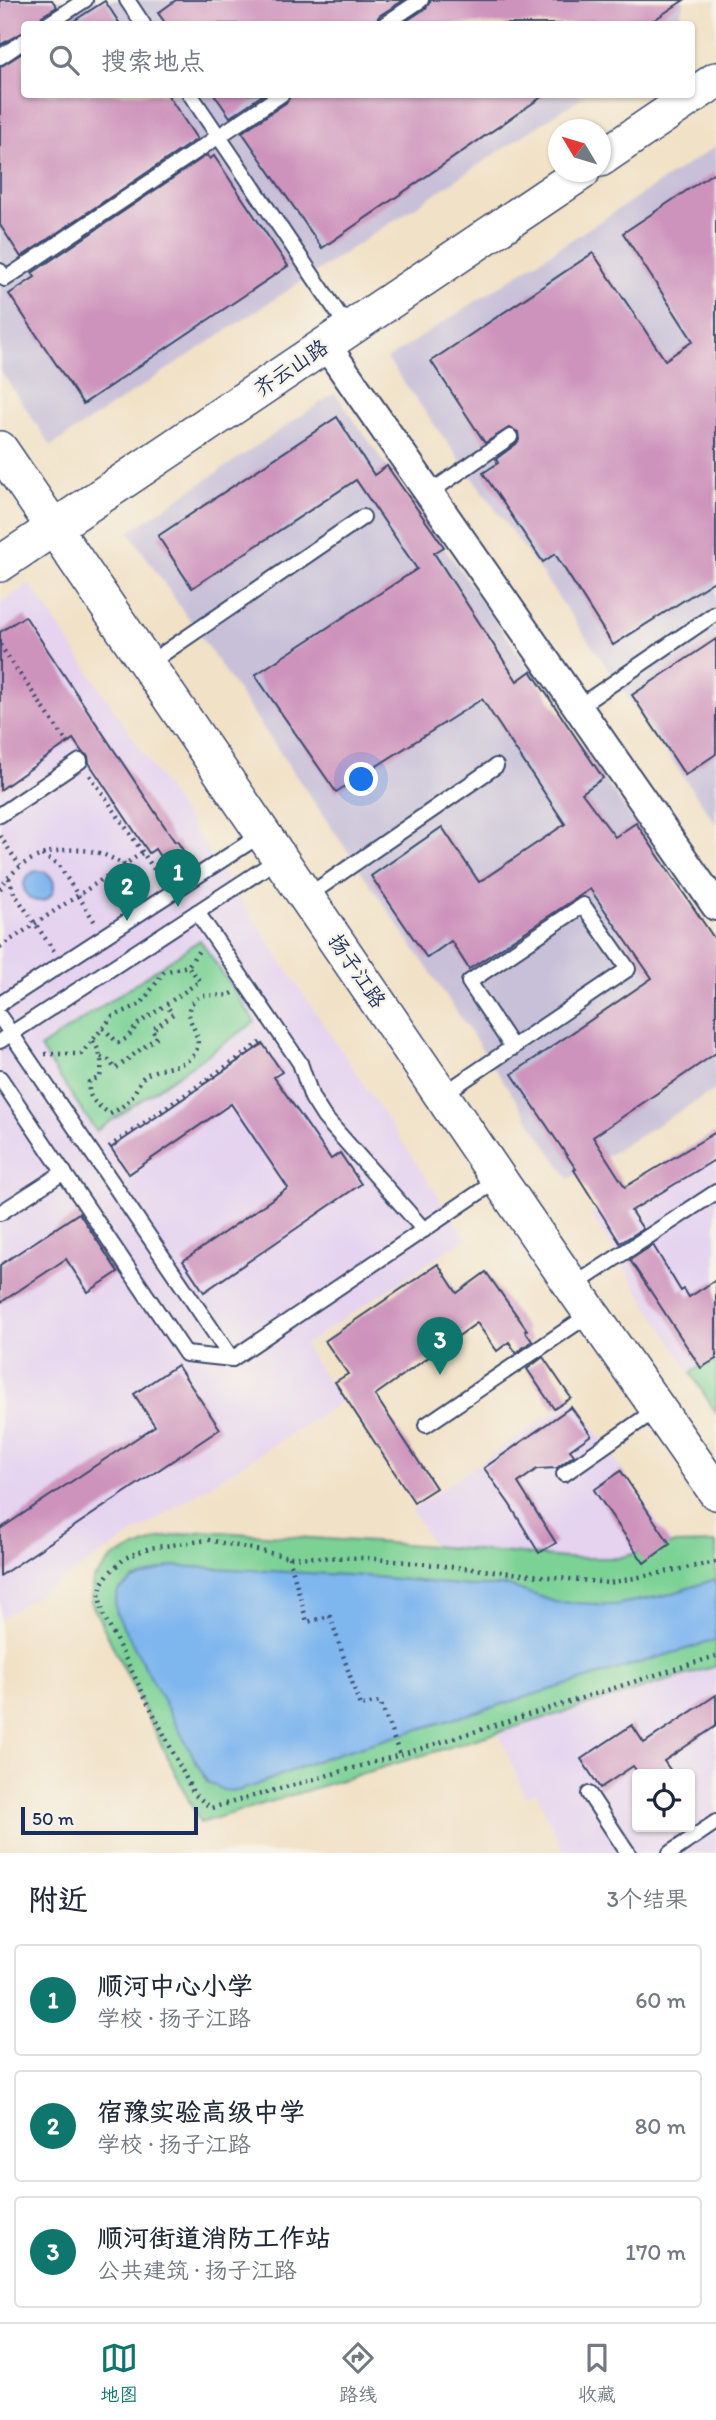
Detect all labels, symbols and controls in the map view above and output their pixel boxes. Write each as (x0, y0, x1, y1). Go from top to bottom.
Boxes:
search box (21, 21, 695, 98)
icon: search (45, 41, 83, 79)
text: 搜索地点 (101, 45, 205, 77)
north arrow (548, 119, 611, 182)
street label: 齐云山路 (249, 334, 333, 401)
your location (344, 762, 378, 796)
pin: 1 (155, 849, 201, 907)
pin: 2 (104, 863, 150, 921)
street label: 扬子江路 (324, 929, 391, 1013)
pin: 3 (417, 1317, 463, 1375)
map controls (632, 1769, 695, 1832)
button: locate (632, 1769, 695, 1832)
scale bar (21, 1804, 198, 1836)
text: 50 m (32, 1807, 74, 1830)
text: 附近 (28, 1881, 88, 1918)
text: 3个结果 (606, 1885, 688, 1913)
text: 顺河中心小学 (97, 1970, 253, 2002)
text: 1 (48, 1986, 58, 2014)
text: 60 m (635, 1986, 686, 2014)
text: 学校 · 扬子江路 (97, 2004, 251, 2032)
text: 宿豫实验高级中学 (97, 2096, 305, 2128)
text: 2 (47, 2112, 59, 2140)
text: 80 m (635, 2112, 686, 2140)
text: 学校 · 扬子江路 (97, 2130, 251, 2158)
text: 顺河街道消防工作站 (97, 2222, 331, 2254)
text: 3 (47, 2238, 59, 2266)
text: 170 m (625, 2238, 686, 2266)
text: 公共建筑 · 扬子江路 (97, 2256, 297, 2284)
tab: 地图 (100, 2339, 138, 2406)
tab: 路线 (339, 2339, 377, 2406)
tab: 收藏 (578, 2339, 616, 2406)

